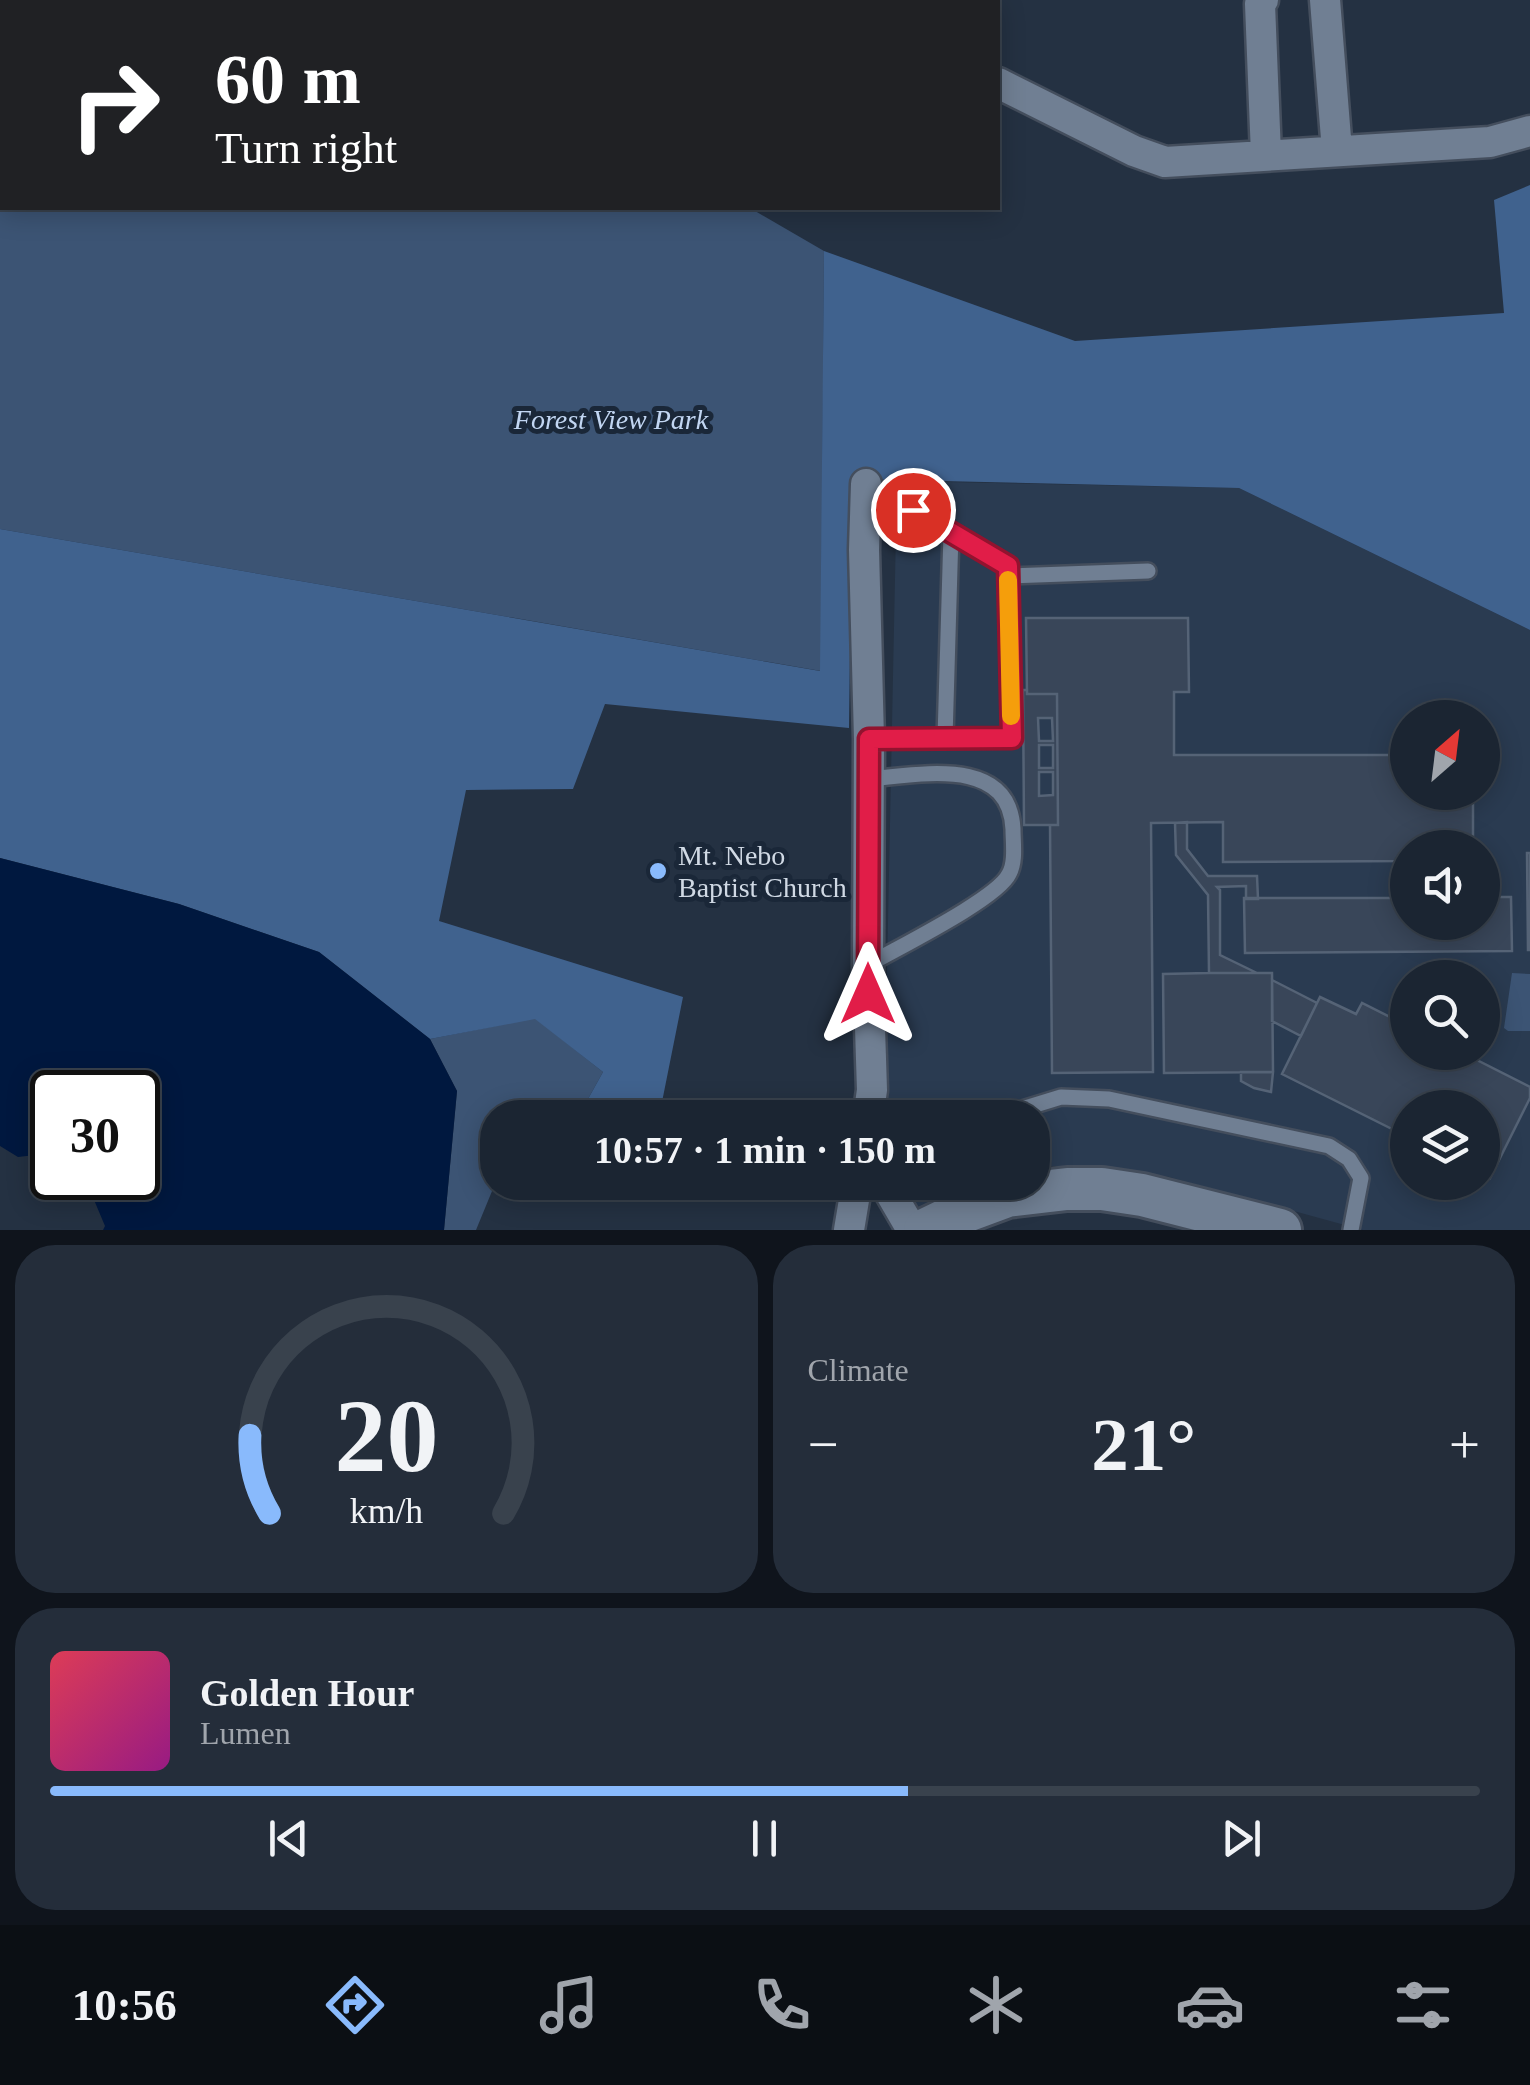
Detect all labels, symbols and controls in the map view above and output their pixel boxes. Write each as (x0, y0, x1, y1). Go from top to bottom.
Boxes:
icon: right (50, 40, 180, 170)
text: 60 m (215, 41, 361, 118)
text: Turn right (215, 123, 397, 173)
park label: Forest View Park (513, 404, 709, 435)
pin (871, 468, 956, 553)
icon: arrive (886, 483, 941, 538)
north arrow (1390, 700, 1500, 810)
map controls (1390, 700, 1500, 1200)
button: sound (1390, 830, 1500, 940)
place label: Mt. Nebo Baptist Church (678, 840, 847, 903)
marker: Mt. Nebo Baptist Church (647, 860, 669, 882)
position arrow (816, 942, 920, 1046)
button: search (1390, 960, 1500, 1070)
speed limit sign: 30 (30, 1070, 160, 1200)
button: layers (1390, 1090, 1500, 1200)
text: 10:57 · 1 min · 150 m (594, 1129, 936, 1171)
text: Climate (808, 1352, 909, 1388)
text: 20 (334, 1378, 438, 1493)
text: 21° (1091, 1403, 1196, 1486)
text: − (808, 1414, 839, 1475)
text: + (1449, 1414, 1480, 1475)
text: km/h (350, 1491, 423, 1531)
text: Golden Hour (200, 1672, 414, 1714)
text: Lumen (200, 1715, 291, 1751)
icon: previous (261, 1811, 316, 1866)
icon: pause (737, 1811, 792, 1866)
icon: next (1214, 1811, 1269, 1866)
icon: directions (320, 1970, 390, 2040)
icon: music (534, 1970, 604, 2040)
icon: phone (747, 1970, 817, 2040)
icon: climate (961, 1970, 1031, 2040)
icon: car (1175, 1970, 1245, 2040)
icon: filters (1388, 1970, 1458, 2040)
text: 10:56 (72, 1980, 177, 2030)

